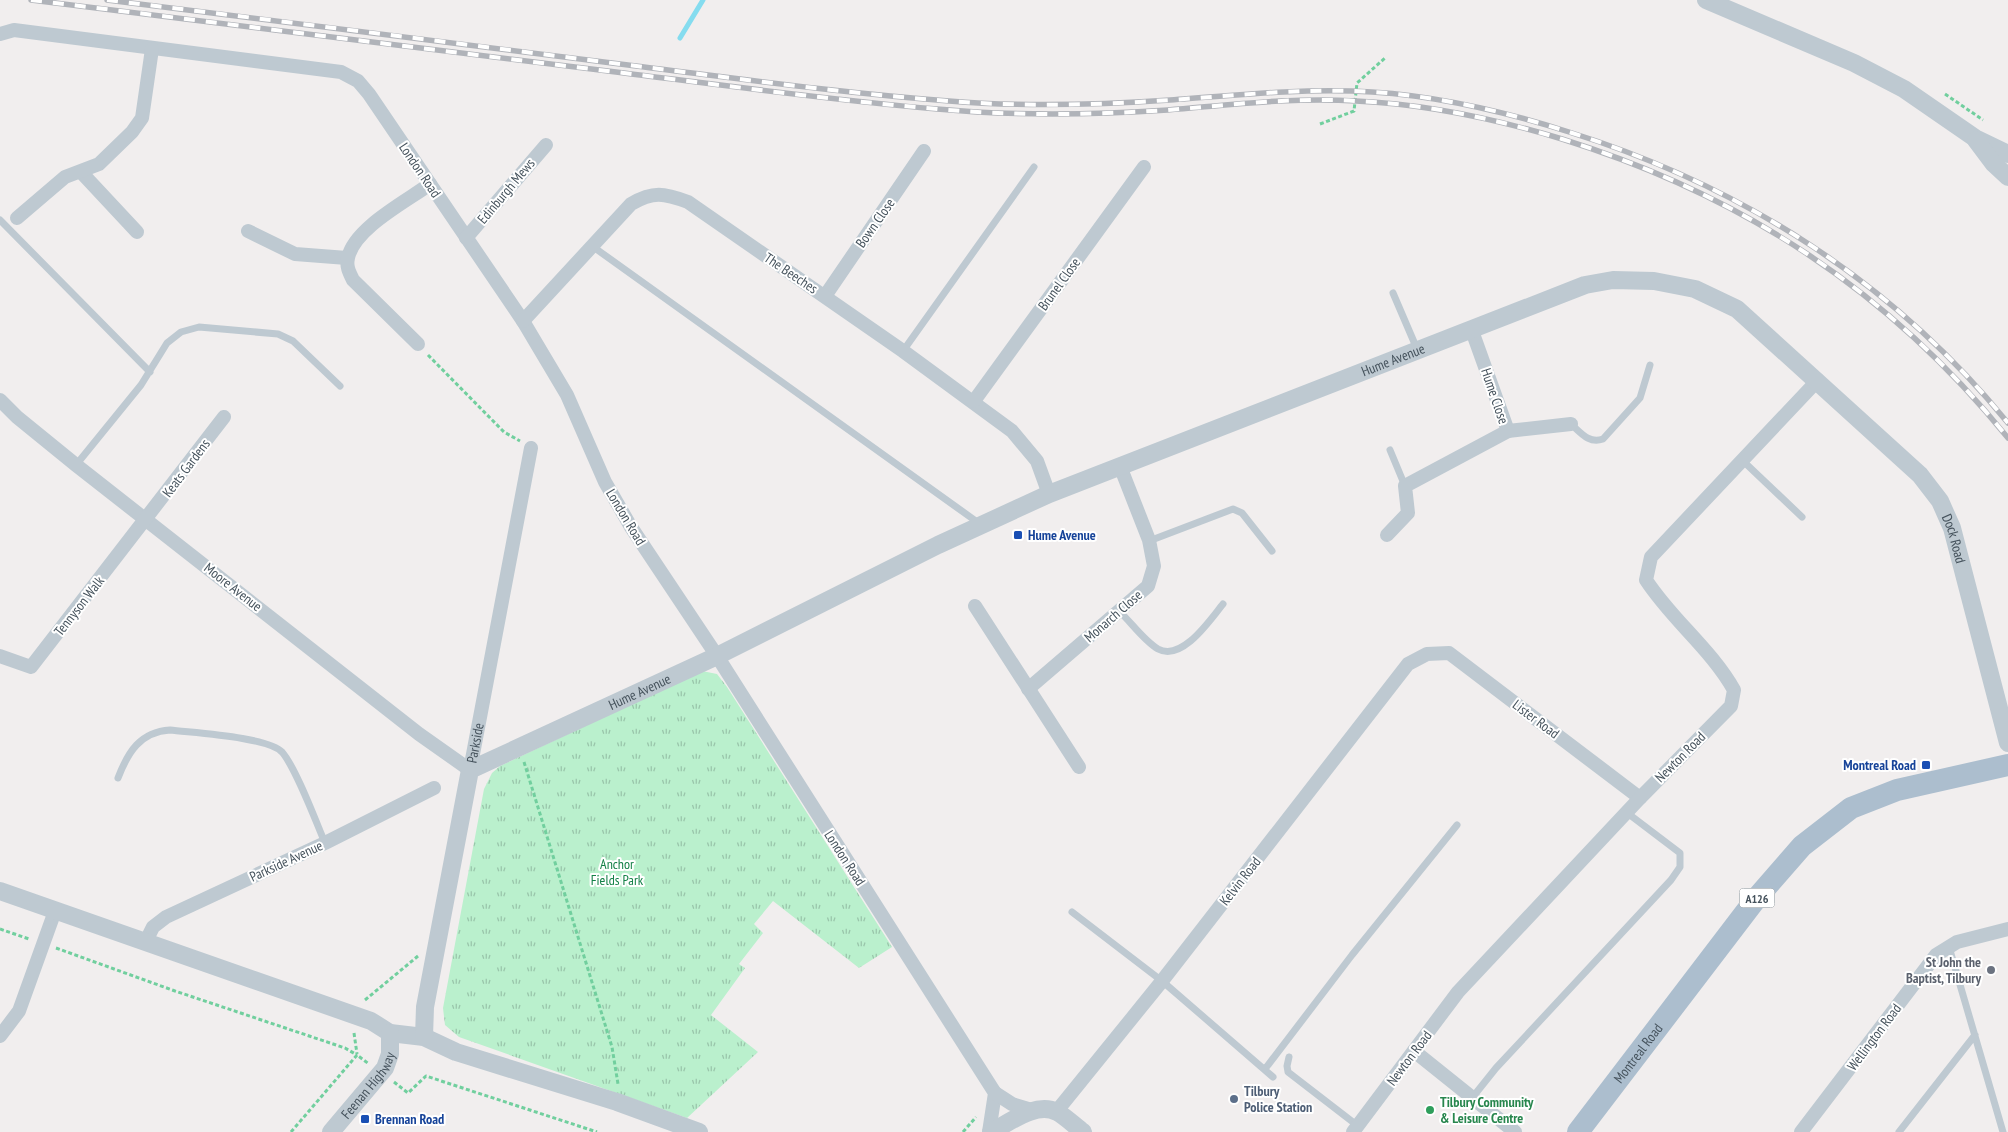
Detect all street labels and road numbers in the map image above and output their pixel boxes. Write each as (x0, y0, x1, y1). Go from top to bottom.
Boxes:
street label: London Road (395, 139, 445, 201)
street label: Edinburgh Mews (473, 154, 539, 227)
street label: Bown Close (852, 195, 899, 251)
street label: The Beeches (761, 249, 821, 298)
street label: Brunel Close (1034, 254, 1084, 314)
street label: Hume Avenue (1359, 339, 1427, 380)
street label: Hume Close (1477, 366, 1513, 426)
street label: Keats Gardens (158, 435, 214, 501)
street label: London Road (602, 486, 650, 548)
street label: Dock Road (1938, 511, 1970, 565)
street label: Moore Avenue (200, 559, 266, 615)
street label: Tennyson Walk (50, 572, 108, 640)
street label: Monarch Close (1080, 586, 1146, 646)
street label: Hume Avenue (606, 670, 674, 714)
street label: Lister Road (1509, 696, 1563, 742)
street label: Parkside (463, 721, 488, 764)
street label: Newton Road (1651, 728, 1709, 786)
street label: London Road (820, 827, 870, 889)
street label: Parkside Avenue (247, 836, 326, 886)
street label: Kelvin Road (1215, 853, 1265, 909)
road number: A126 (1740, 888, 1774, 908)
street label: Wellington Road (1843, 1000, 1905, 1074)
street label: Montreal Road (1610, 1020, 1667, 1087)
street label: Newton Road (1382, 1027, 1436, 1089)
street label: Feenan Highway (337, 1049, 399, 1123)

